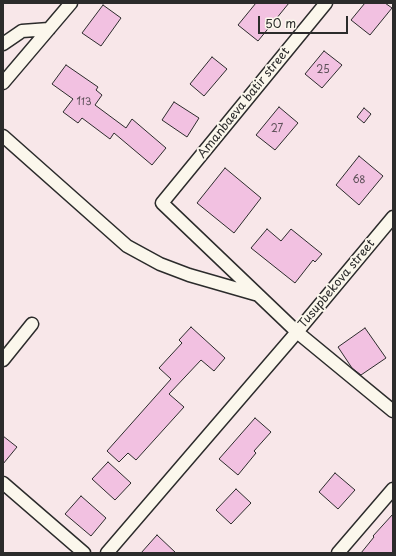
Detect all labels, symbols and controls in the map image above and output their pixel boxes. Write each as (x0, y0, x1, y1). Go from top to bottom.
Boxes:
scale bar (260, 8, 350, 34)
text: 50 m (265, 14, 296, 32)
street label: Amanbaeva batir street (195, 45, 293, 161)
house number: 25 (316, 64, 330, 76)
house number: 113 (76, 96, 92, 108)
house number: 27 (271, 123, 283, 135)
house number: 68 (352, 174, 366, 186)
street label: Tusupbekova street (296, 237, 378, 331)

